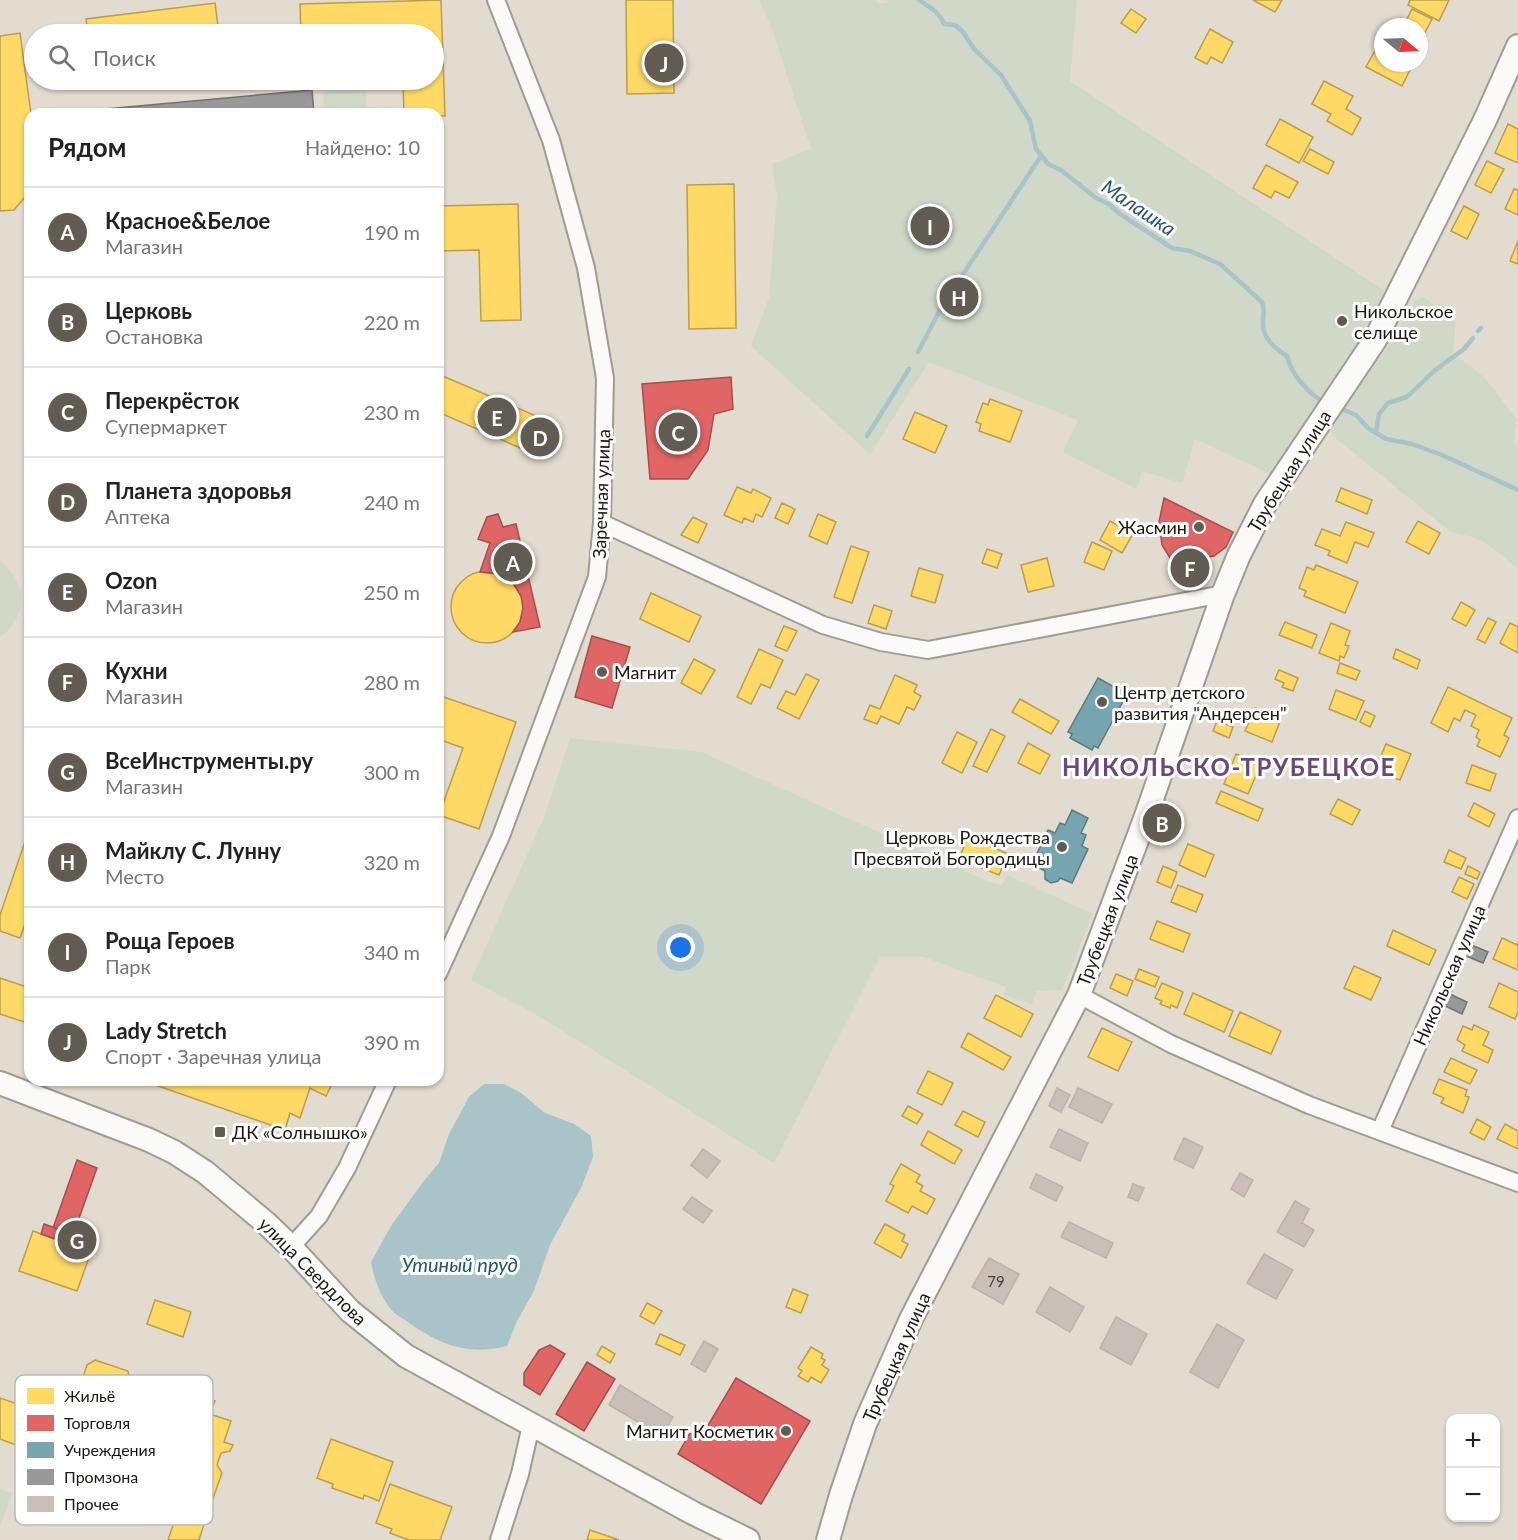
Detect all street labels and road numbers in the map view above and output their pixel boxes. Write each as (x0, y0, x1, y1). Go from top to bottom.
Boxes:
street label: Трубецкая улица (1243, 406, 1335, 536)
street label: Заречная улица (588, 429, 614, 559)
street label: Трубецкая улица (1072, 851, 1142, 989)
street label: Никольская улица (1408, 901, 1490, 1049)
street label: улица Свердлова (254, 1212, 372, 1330)
street label: Трубецкая улица (858, 1289, 934, 1425)

